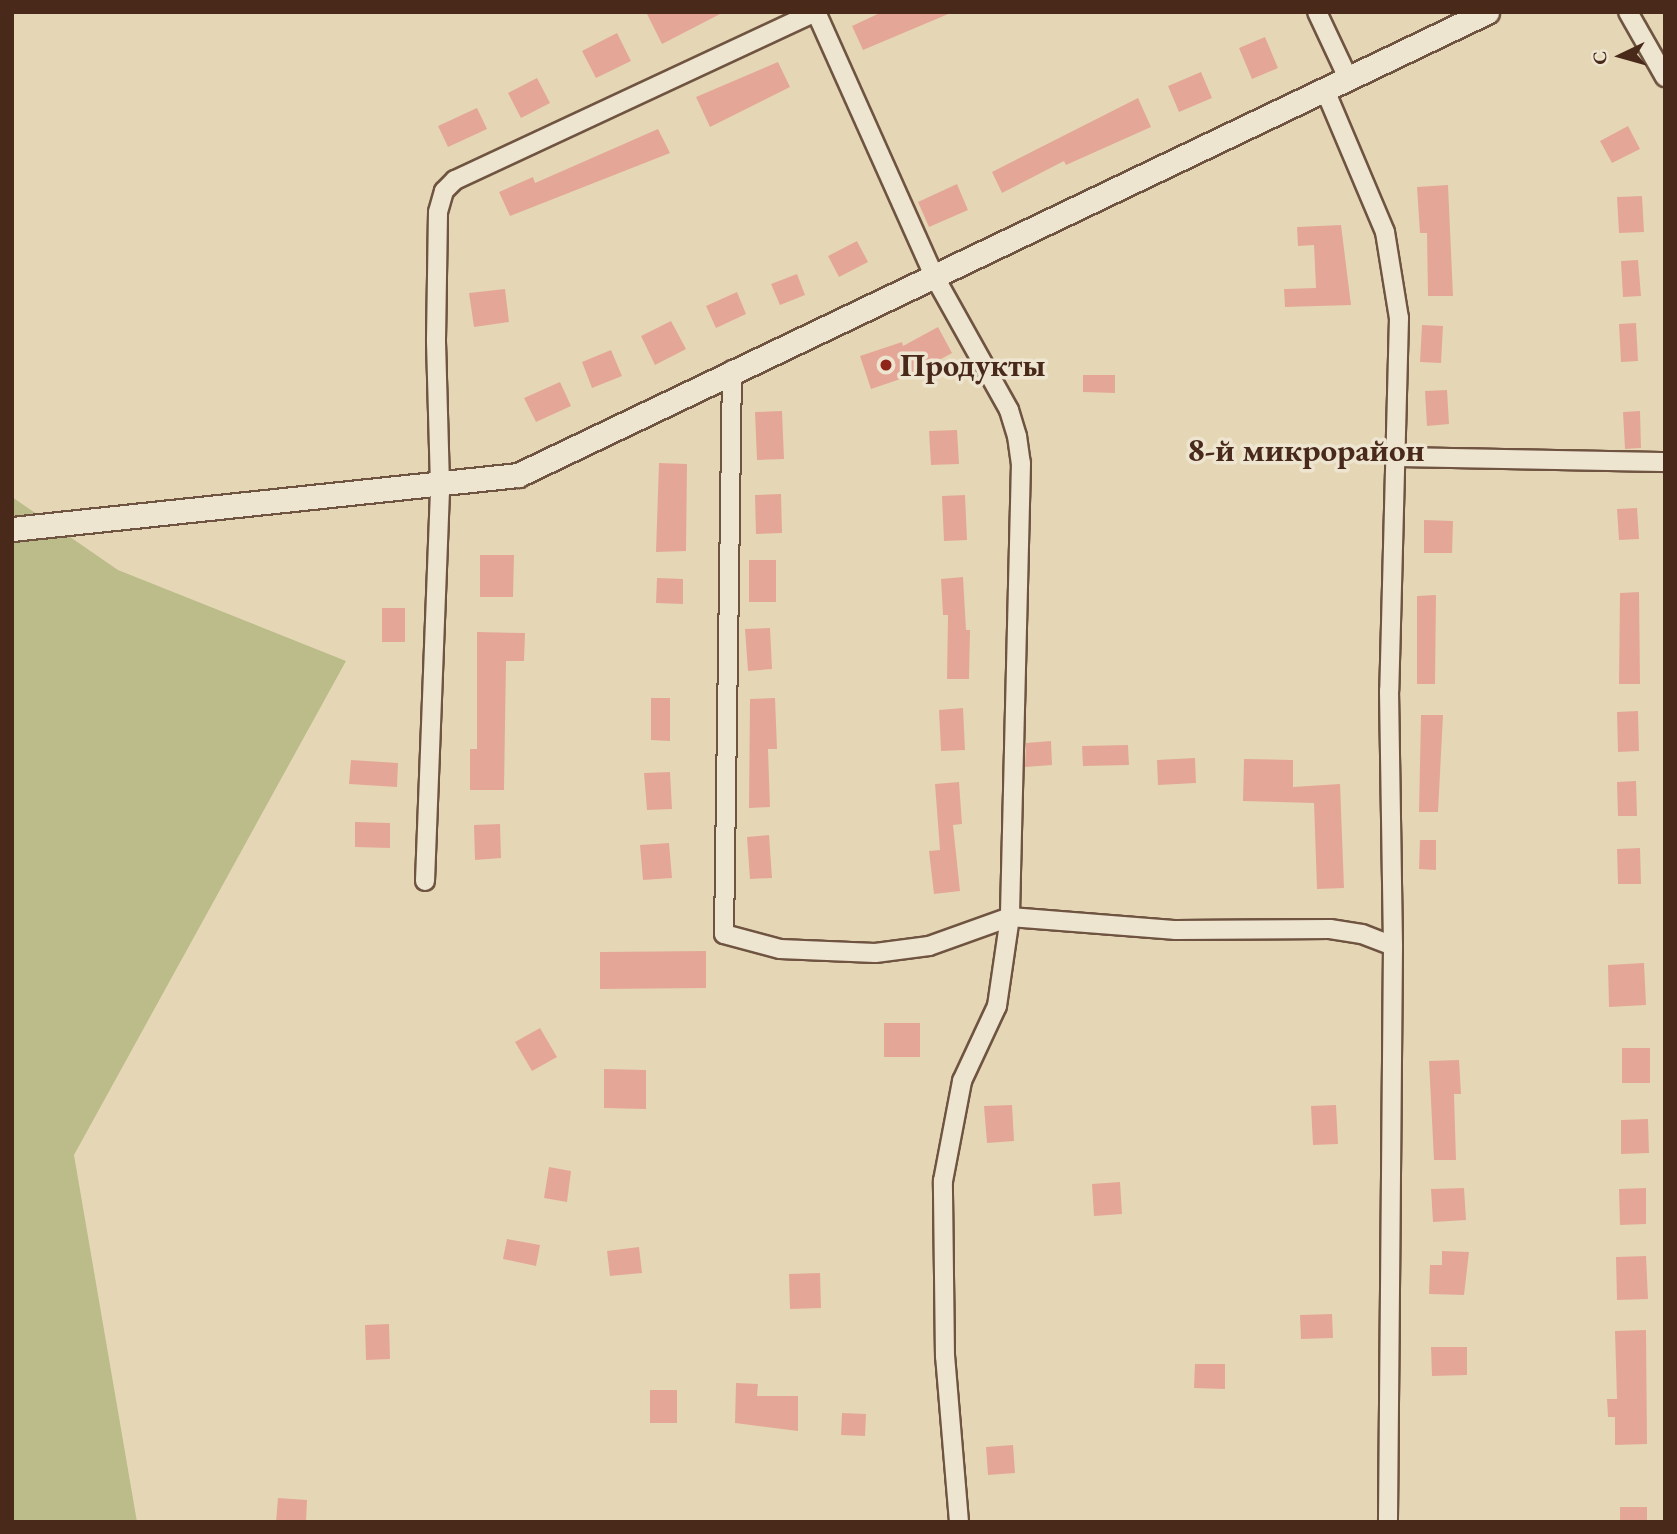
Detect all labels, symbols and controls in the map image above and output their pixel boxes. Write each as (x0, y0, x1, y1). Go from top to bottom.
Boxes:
north arrow (1586, 21, 1656, 91)
text: С (1587, 50, 1613, 66)
place label: Продукты (900, 346, 1045, 384)
marker: Продукты (878, 357, 894, 373)
district label: 8-й микрорайон (1187, 430, 1425, 470)

